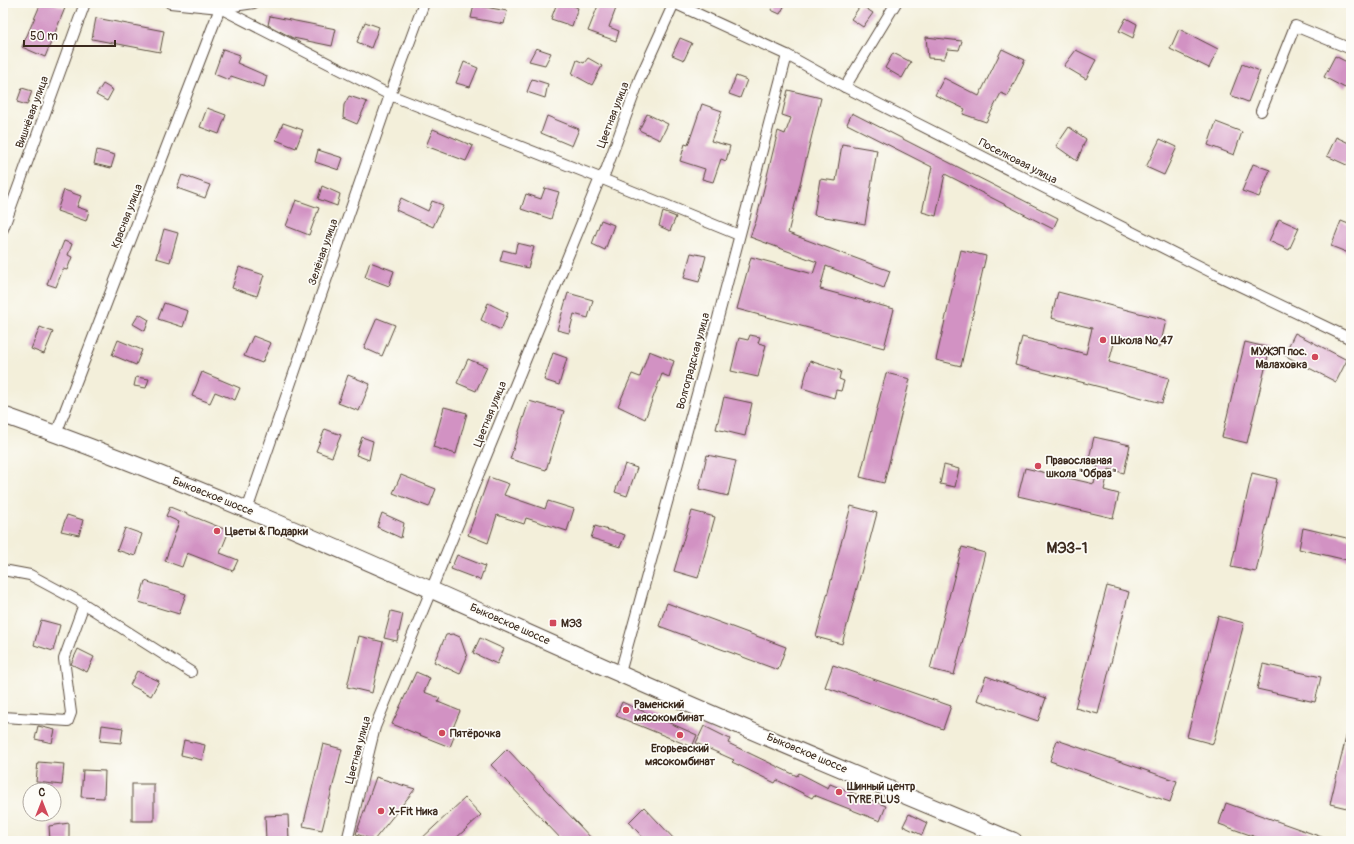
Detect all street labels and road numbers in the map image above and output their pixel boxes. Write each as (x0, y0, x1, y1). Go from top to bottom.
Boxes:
street label: Вишнёвая улица (13, 74, 51, 150)
street label: Цветная улица (594, 80, 632, 150)
street label: Поселковая улица (977, 136, 1059, 186)
street label: Красная улица (109, 182, 145, 250)
street label: Зелёная улица (306, 217, 340, 287)
street label: Волгоградская улица (674, 311, 712, 411)
street label: Цветная улица (471, 379, 509, 449)
street label: Быковское шоссе (171, 474, 256, 518)
street label: Быковское шоссе (468, 601, 552, 648)
street label: Цветная улица (343, 715, 373, 785)
street label: Быковское шоссе (765, 730, 850, 776)

